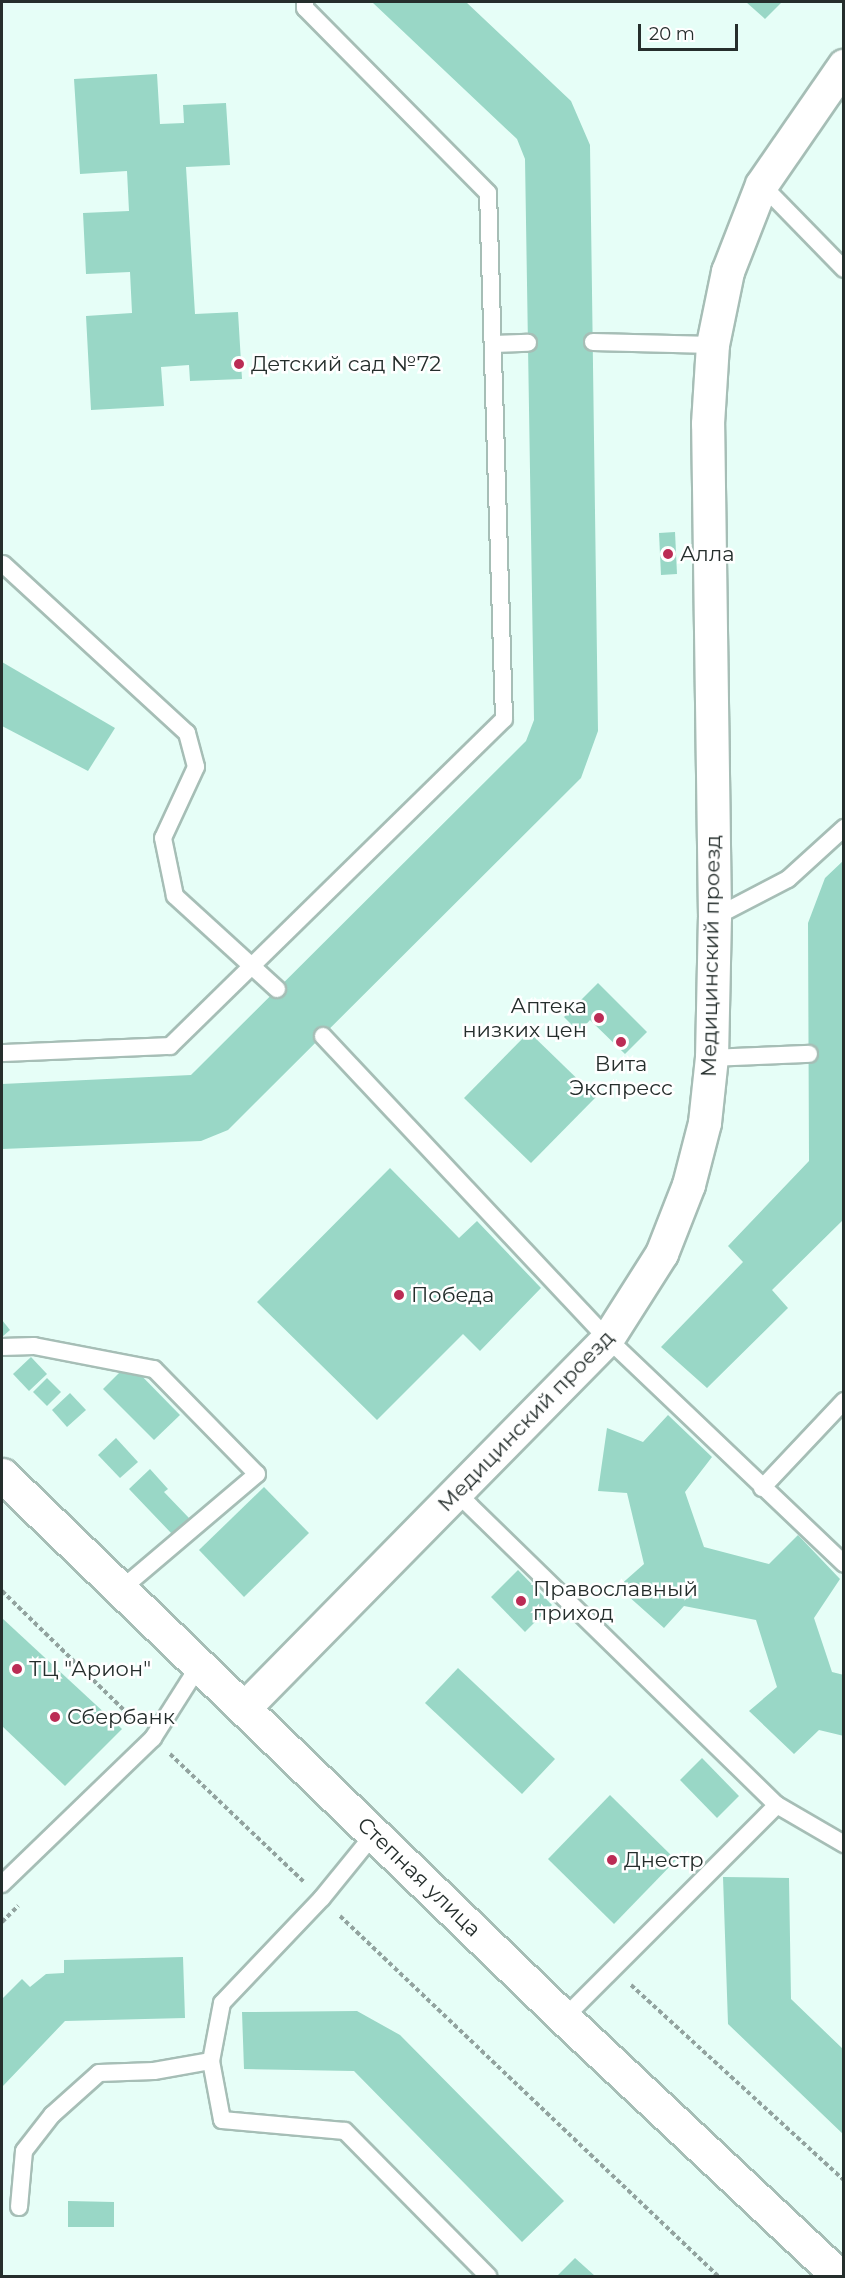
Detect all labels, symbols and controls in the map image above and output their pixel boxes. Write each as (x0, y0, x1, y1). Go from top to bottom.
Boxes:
scale bar (641, 12, 742, 50)
text: 20 m (649, 23, 695, 45)
place label: Детский сад №72 (251, 351, 441, 377)
marker: Детский сад №72 (232, 357, 246, 371)
place label: Алла (680, 541, 734, 567)
marker: Алла (661, 547, 675, 561)
street label: Медицинский проезд (696, 835, 726, 1077)
place label: Аптека низких цен (462, 993, 587, 1043)
marker: Аптека низких цен (592, 1011, 606, 1025)
marker: Вита Экспресс (614, 1035, 628, 1049)
place label: Вита Экспресс (569, 1051, 673, 1101)
place label: Победа (411, 1282, 494, 1308)
marker: Победа (392, 1288, 406, 1302)
street label: Медицинский проезд (433, 1325, 619, 1517)
place label: Православный приход (533, 1576, 698, 1626)
marker: Православный приход (514, 1594, 528, 1608)
place label: ТЦ "Арион" (29, 1656, 151, 1682)
marker: ТЦ "Арион" (10, 1662, 24, 1676)
place label: Сбербанк (67, 1704, 175, 1730)
marker: Сбербанк (48, 1710, 62, 1724)
street label: Степная улица (352, 1812, 486, 1942)
place label: Днестр (624, 1847, 704, 1873)
marker: Днестр (605, 1853, 619, 1867)

